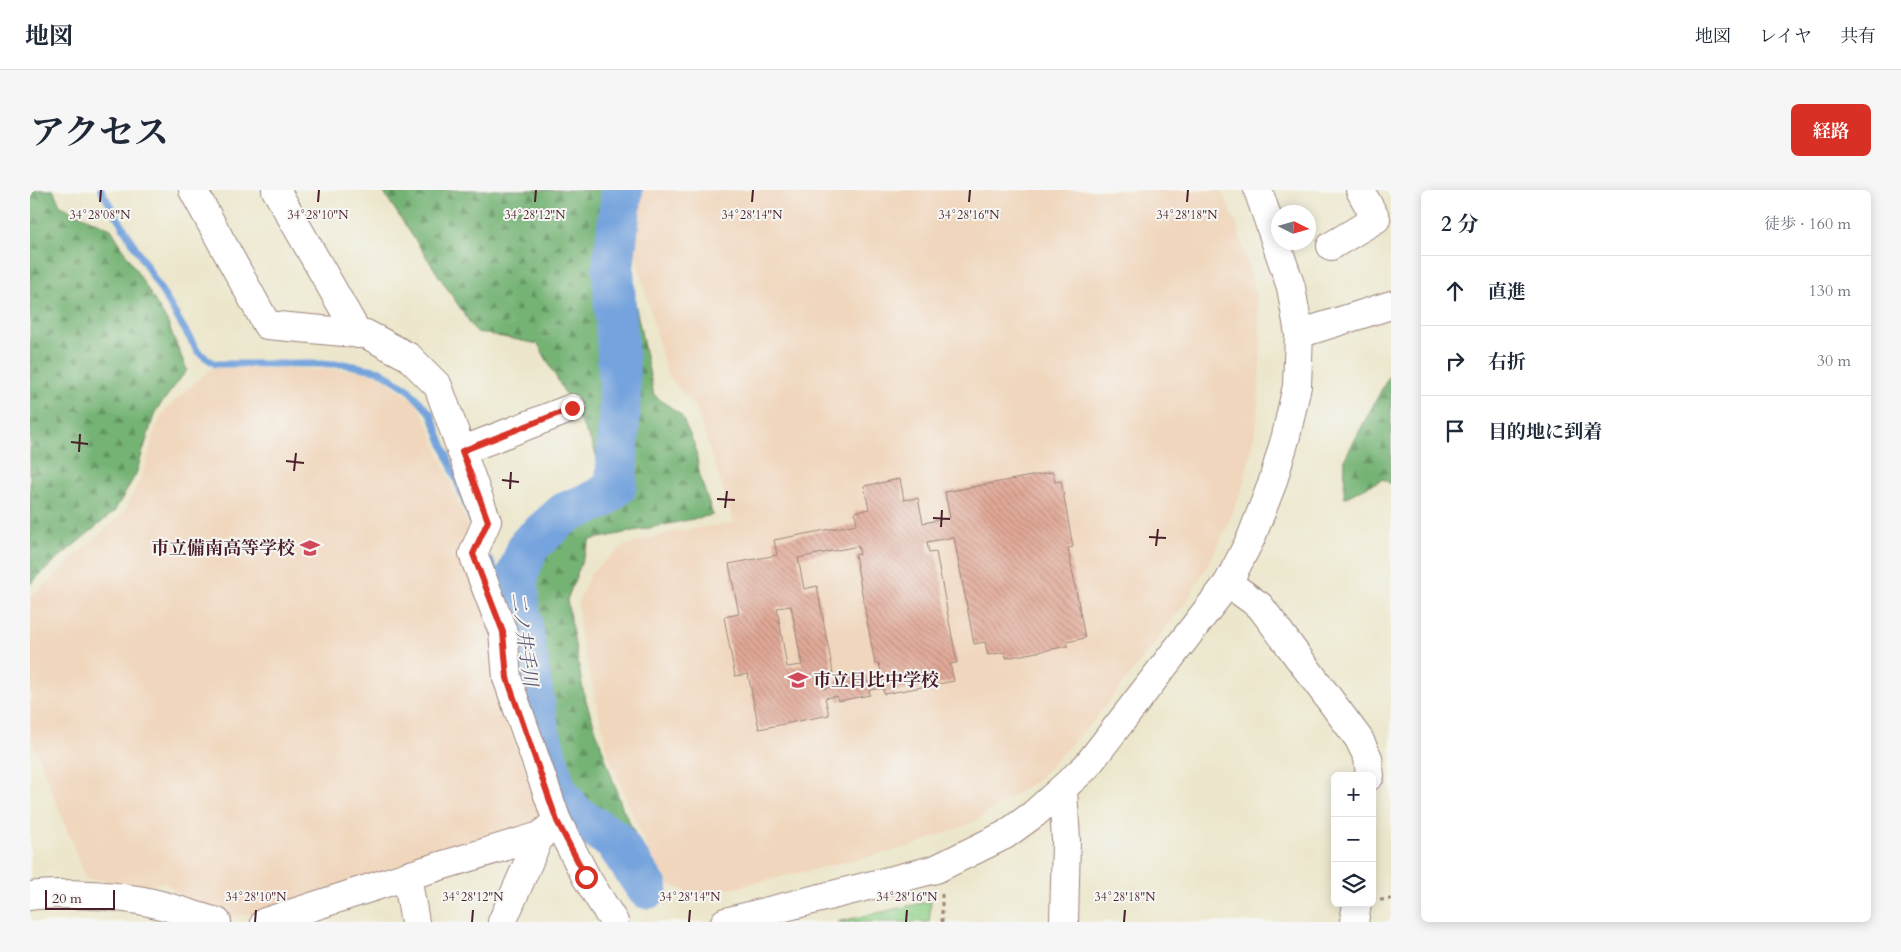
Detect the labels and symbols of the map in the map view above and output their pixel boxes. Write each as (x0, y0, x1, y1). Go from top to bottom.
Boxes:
north arrow (1271, 205, 1316, 250)
text: 34°28'08"N (70, 207, 131, 223)
text: 34°28'10"N (288, 207, 349, 223)
text: 34°28'12"N (505, 207, 566, 223)
text: 34°28'14"N (722, 207, 783, 223)
text: 34°28'16"N (939, 207, 1000, 223)
text: 34°28'18"N (1157, 207, 1218, 223)
route end (561, 397, 584, 420)
place label: 市立備南高等学校 (151, 536, 295, 561)
school or university icon: 市立備南高等学校 (299, 537, 321, 559)
water label: 二ノ井手川 (505, 590, 544, 690)
place label: 市立日比中学校 (813, 668, 939, 693)
school or university icon: 市立日比中学校 (787, 669, 809, 691)
route start (575, 866, 598, 889)
scale bar (45, 887, 115, 910)
text: 34°28'10"N (226, 889, 287, 905)
text: 34°28'12"N (443, 889, 504, 905)
text: 34°28'14"N (660, 889, 721, 905)
text: 34°28'16"N (877, 889, 938, 905)
text: 34°28'18"N (1095, 889, 1156, 905)

